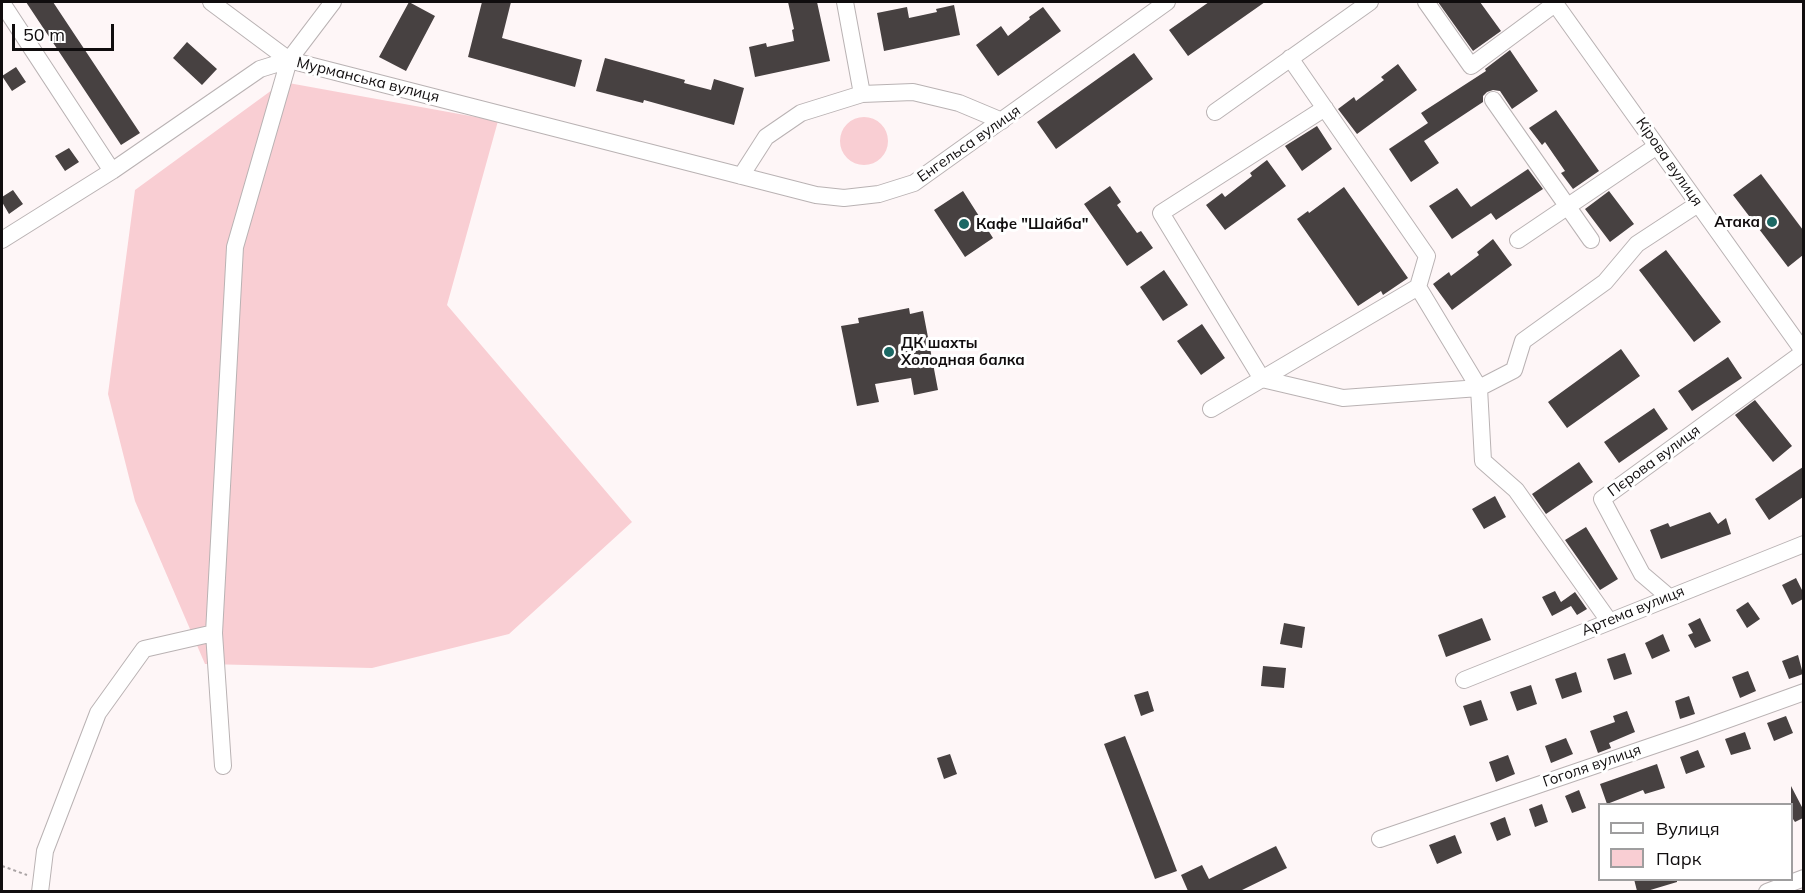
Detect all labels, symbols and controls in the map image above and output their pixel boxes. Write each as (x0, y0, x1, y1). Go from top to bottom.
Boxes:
scale bar (15, 12, 117, 50)
text: 50 m (23, 23, 65, 46)
street label: Мурманська вулиця (295, 54, 441, 106)
street label: Енгельса вулиця (914, 102, 1024, 186)
street label: Кірова вулиця (1632, 114, 1706, 210)
place label: Атака (1714, 213, 1760, 231)
place label: Кафе "Шайба" (976, 215, 1089, 233)
marker: Атака (1765, 215, 1779, 229)
marker: Кафе "Шайба" (957, 217, 971, 231)
place label: ДК шахты Холодная балка (901, 334, 1025, 369)
marker: ДК шахты Холодная балка (882, 345, 896, 359)
street label: Пєрова вулиця (1604, 421, 1704, 501)
street label: Артема вулиця (1579, 582, 1687, 640)
street label: Гоголя вулиця (1541, 741, 1643, 791)
legend (1598, 803, 1793, 881)
text: Вулиця (1656, 817, 1720, 840)
text: Парк (1656, 847, 1701, 870)

